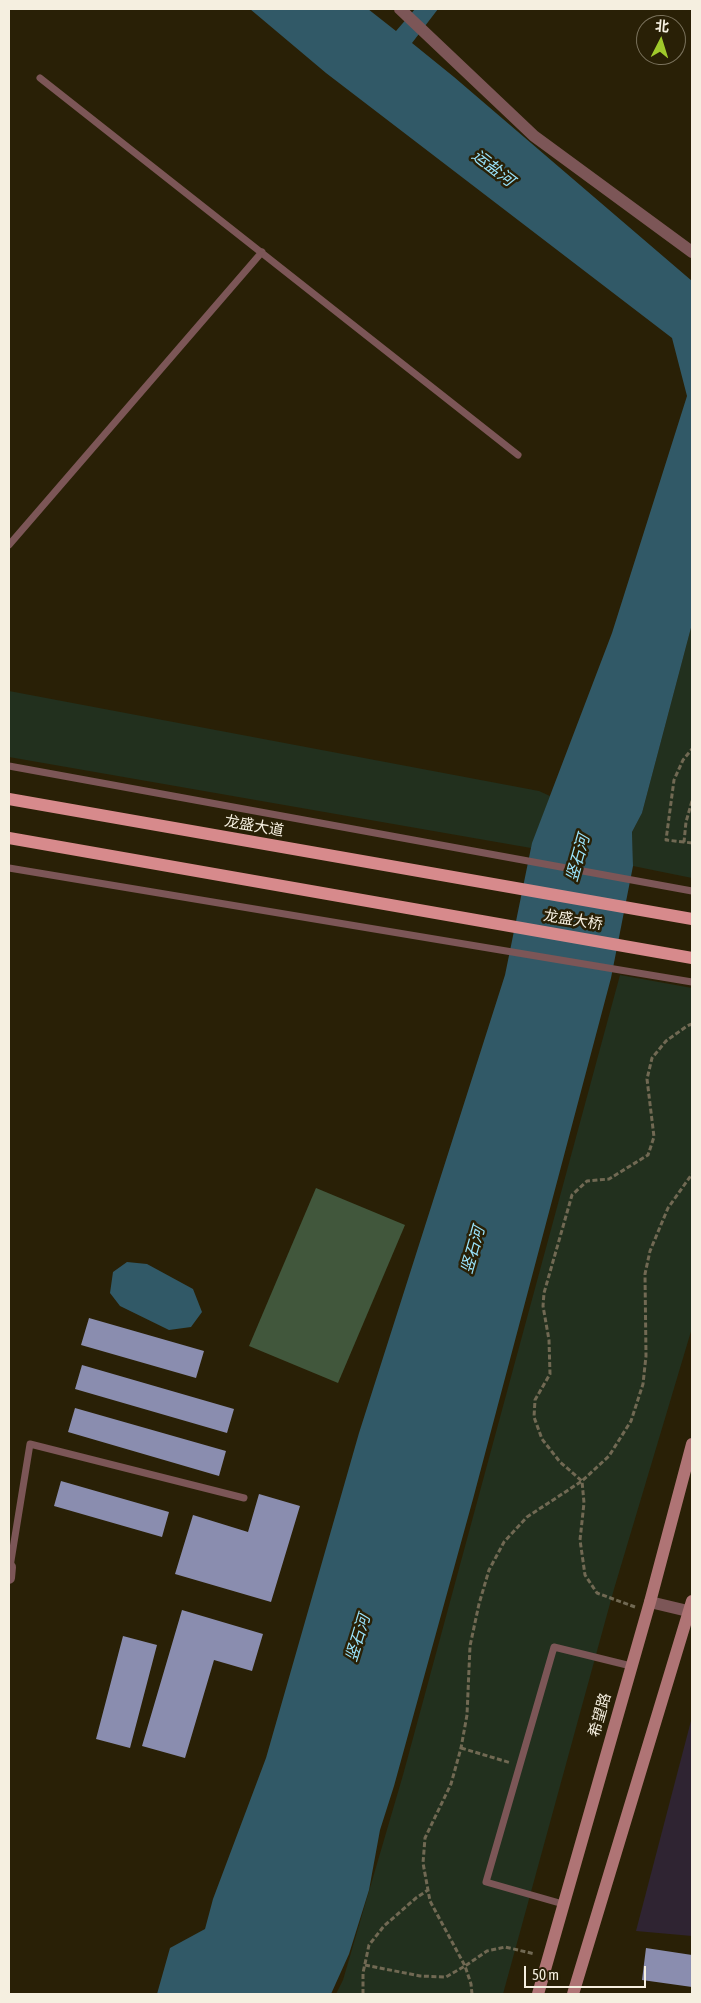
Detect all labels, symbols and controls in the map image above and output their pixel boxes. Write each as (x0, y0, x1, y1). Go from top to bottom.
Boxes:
north arrow (636, 15, 686, 65)
text: 北 (655, 17, 670, 35)
water label: 运盐河 (468, 146, 518, 190)
street label: 龙盛大道 (223, 812, 285, 840)
water label: 竖石河 (562, 832, 594, 884)
street label: 龙盛大桥 (542, 906, 604, 934)
water label: 竖石河 (457, 1224, 489, 1276)
water label: 竖石河 (342, 1612, 374, 1664)
street label: 希望路 (585, 1691, 615, 1739)
scale bar (526, 1956, 648, 1988)
text: 50 m (532, 1966, 559, 1983)

